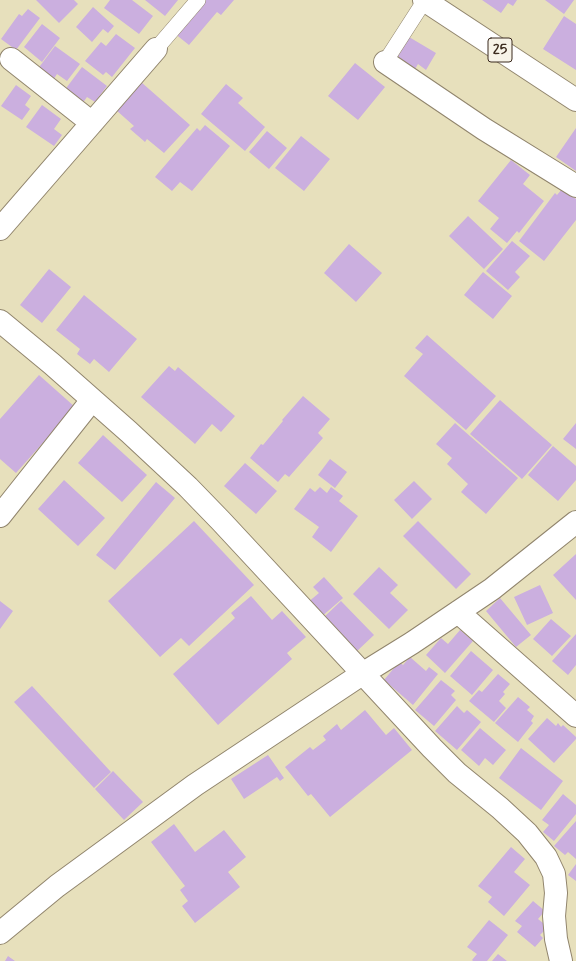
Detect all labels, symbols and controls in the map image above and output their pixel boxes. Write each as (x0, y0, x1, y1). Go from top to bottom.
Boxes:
road number: 25 (488, 38, 512, 62)

